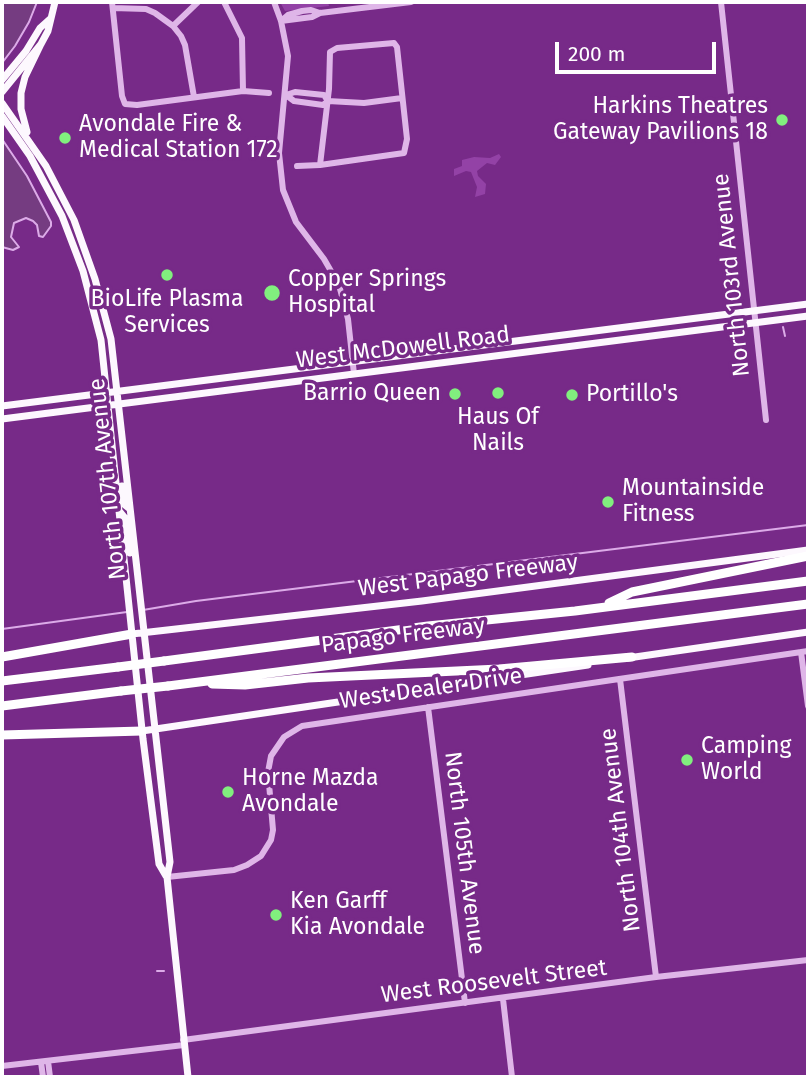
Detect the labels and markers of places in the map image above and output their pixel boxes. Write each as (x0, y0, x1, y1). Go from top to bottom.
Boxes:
place label: Harkins Theatres Gateway Pavilions 18 (553, 93, 768, 147)
place label: Avondale Fire & Medical Station 172 (79, 111, 278, 165)
marker: Harkins Theatres Gateway Pavilions 18 (774, 112, 790, 128)
marker: Avondale Fire & Medical Station 172 (57, 130, 73, 146)
place label: Copper Springs Hospital (288, 266, 446, 320)
marker: BioLife Plasma Services (159, 267, 175, 283)
marker: Copper Springs Hospital (262, 283, 282, 303)
place label: BioLife Plasma Services (91, 286, 243, 340)
place label: Barrio Queen (303, 380, 441, 408)
place label: Portillo's (586, 381, 678, 409)
marker: Haus Of Nails (490, 385, 506, 401)
marker: Barrio Queen (447, 386, 463, 402)
marker: Portillo's (564, 387, 580, 403)
place label: Haus Of Nails (457, 404, 539, 458)
place label: Mountainside Fitness (622, 475, 764, 529)
marker: Mountainside Fitness (600, 494, 616, 510)
place label: Camping World (701, 733, 791, 787)
marker: Camping World (679, 752, 695, 768)
place label: Horne Mazda Avondale (242, 765, 379, 819)
marker: Horne Mazda Avondale (220, 784, 236, 800)
place label: Ken Garff Kia Avondale (290, 888, 425, 942)
marker: Ken Garff Kia Avondale (268, 907, 284, 923)

